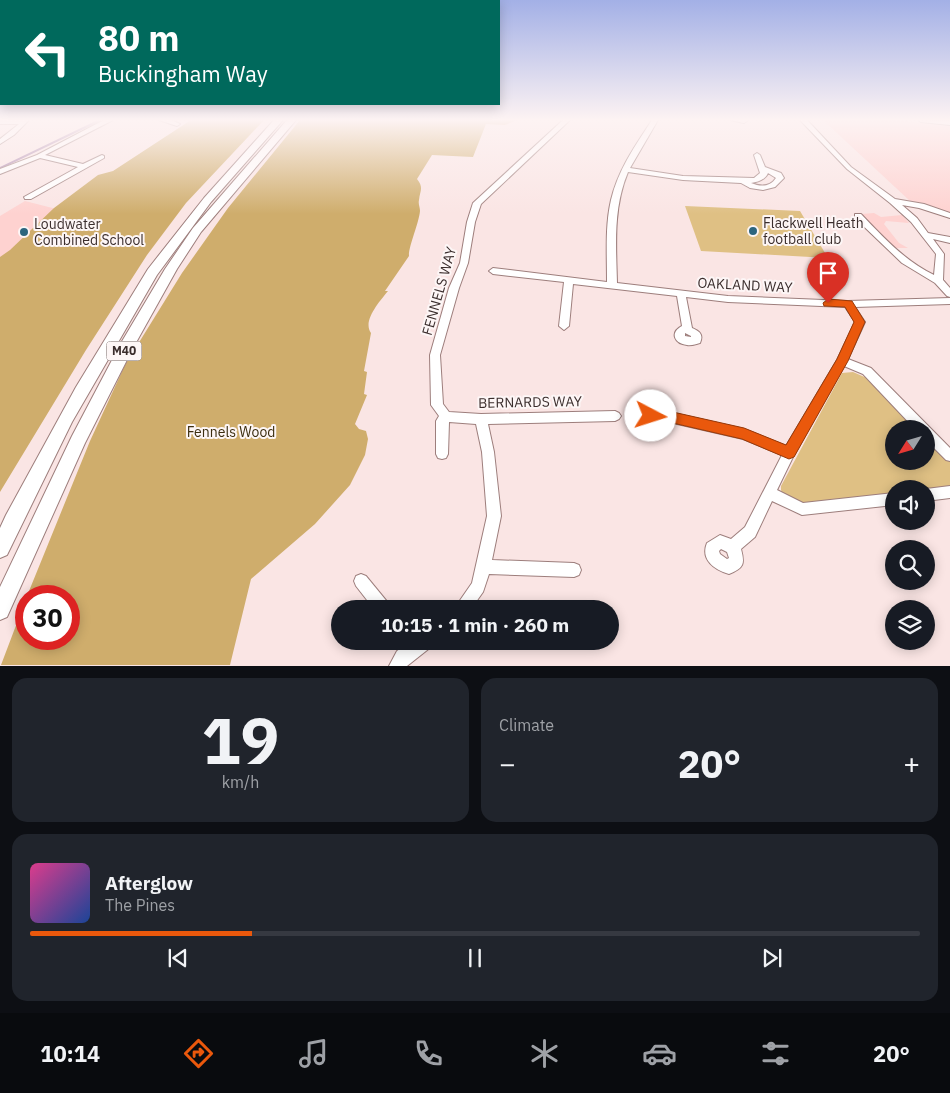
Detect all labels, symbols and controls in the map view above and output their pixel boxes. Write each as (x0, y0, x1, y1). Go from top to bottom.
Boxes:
text: 80 m (98, 15, 180, 61)
icon: left (15, 20, 80, 85)
text: Buckingham Way (98, 59, 268, 88)
place label: Flackwell Heath football club (763, 214, 864, 248)
place label: Loudwater Combined School (34, 215, 144, 249)
marker: Flackwell Heath football club (747, 225, 759, 237)
marker: Loudwater Combined School (18, 226, 30, 238)
street label: FENNELS WAY (418, 244, 460, 337)
pin (807, 252, 849, 303)
icon: arrive (814, 259, 842, 287)
street label: OAKLAND WAY (697, 274, 794, 297)
road number: M40 (106, 342, 142, 361)
position arrow (624, 389, 676, 441)
street label: BERNARDS WAY (478, 392, 583, 412)
north arrow (885, 420, 935, 470)
map controls (885, 420, 935, 650)
park label: Fennels Wood (187, 423, 275, 441)
button: sound (885, 480, 935, 530)
button: search (885, 540, 935, 590)
speed limit sign: 30 (15, 585, 80, 650)
button: layers (885, 600, 935, 650)
text: 10:15 · 1 min · 260 m (381, 613, 569, 637)
text: 19 (201, 697, 280, 782)
text: Climate (499, 715, 554, 735)
text: 20° (678, 739, 741, 788)
text: − (499, 745, 516, 782)
text: + (903, 745, 920, 782)
text: km/h (222, 772, 259, 792)
text: Afterglow (105, 871, 193, 895)
text: The Pines (105, 895, 175, 915)
icon: previous (164, 944, 192, 972)
icon: pause (461, 944, 489, 972)
icon: next (758, 944, 786, 972)
icon: directions (181, 1036, 216, 1071)
icon: music (296, 1036, 331, 1071)
icon: phone (411, 1036, 446, 1071)
icon: climate (527, 1036, 562, 1071)
icon: car (642, 1036, 677, 1071)
icon: filters (758, 1036, 793, 1071)
text: 10:14 (40, 1039, 100, 1068)
text: 20° (873, 1039, 910, 1068)

